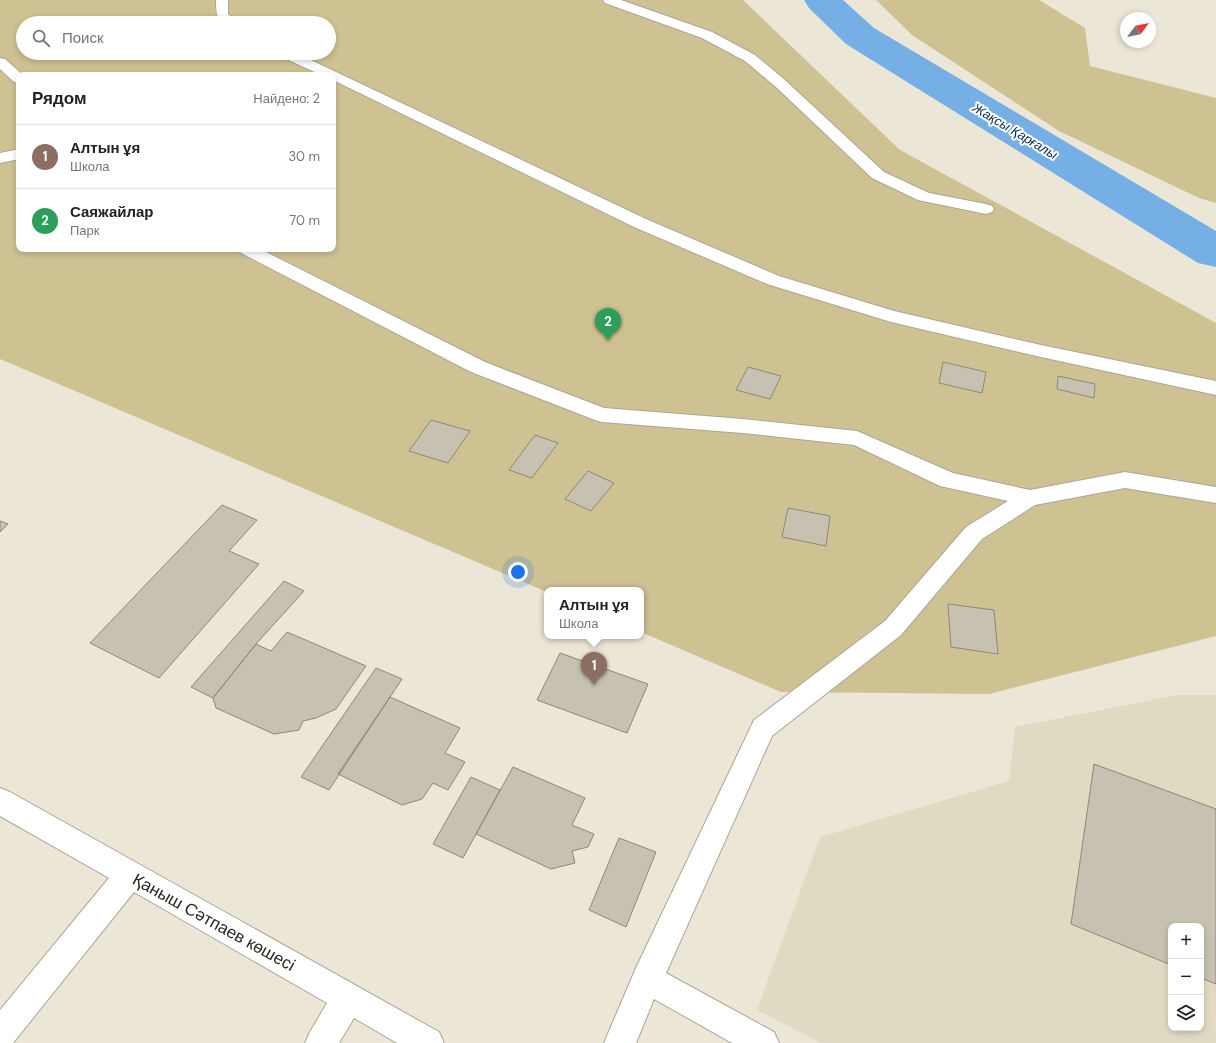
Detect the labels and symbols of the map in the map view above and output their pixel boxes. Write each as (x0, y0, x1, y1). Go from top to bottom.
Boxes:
north arrow (1120, 12, 1156, 48)
water label: Жақсы Қарғалы (969, 98, 1061, 163)
pin: 2 (595, 308, 621, 341)
your location (508, 562, 528, 582)
pin: 1 (581, 652, 607, 685)
street label: Қаныш Сәтпаев көшесі (129, 868, 299, 976)

